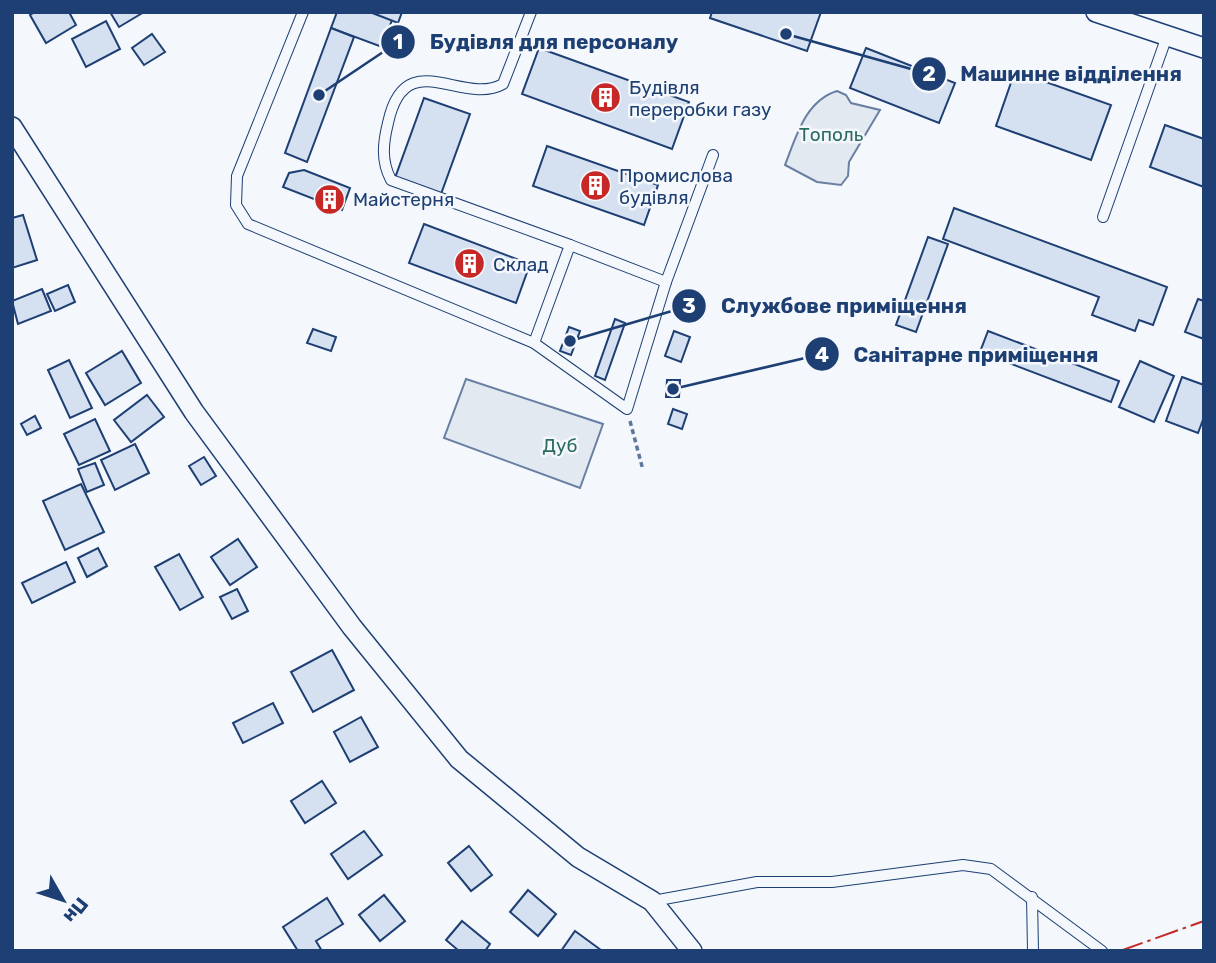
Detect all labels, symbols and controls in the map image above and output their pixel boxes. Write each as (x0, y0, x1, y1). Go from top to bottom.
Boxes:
callout: Будівля для персоналу (380, 21, 692, 63)
text: 1 (393, 29, 403, 54)
text: Будівля для персоналу (430, 29, 679, 54)
callout: Машинне відділення (911, 53, 1196, 95)
text: 2 (922, 61, 936, 86)
text: Машинне відділення (960, 61, 1182, 86)
place label: Будівля переробки газу (629, 76, 771, 121)
building icon: Будівля переробки газу (589, 81, 623, 115)
park label: Тополь (799, 123, 864, 146)
place label: Промислова будівля (619, 164, 733, 209)
building icon: Промислова будівля (579, 169, 613, 203)
building icon: Майстерня (313, 182, 347, 216)
place label: Майстерня (353, 188, 454, 211)
building icon: Склад (453, 247, 487, 281)
place label: Склад (493, 253, 549, 276)
callout: Службове приміщення (672, 285, 981, 327)
text: 3 (682, 293, 696, 318)
text: Службове приміщення (721, 293, 967, 318)
callout: Санітарне приміщення (805, 333, 1113, 375)
text: 4 (815, 342, 829, 367)
text: Санітарне приміщення (854, 342, 1098, 367)
park label: Дуб (543, 434, 577, 457)
north arrow (28, 865, 98, 935)
text: Пн (59, 893, 93, 928)

